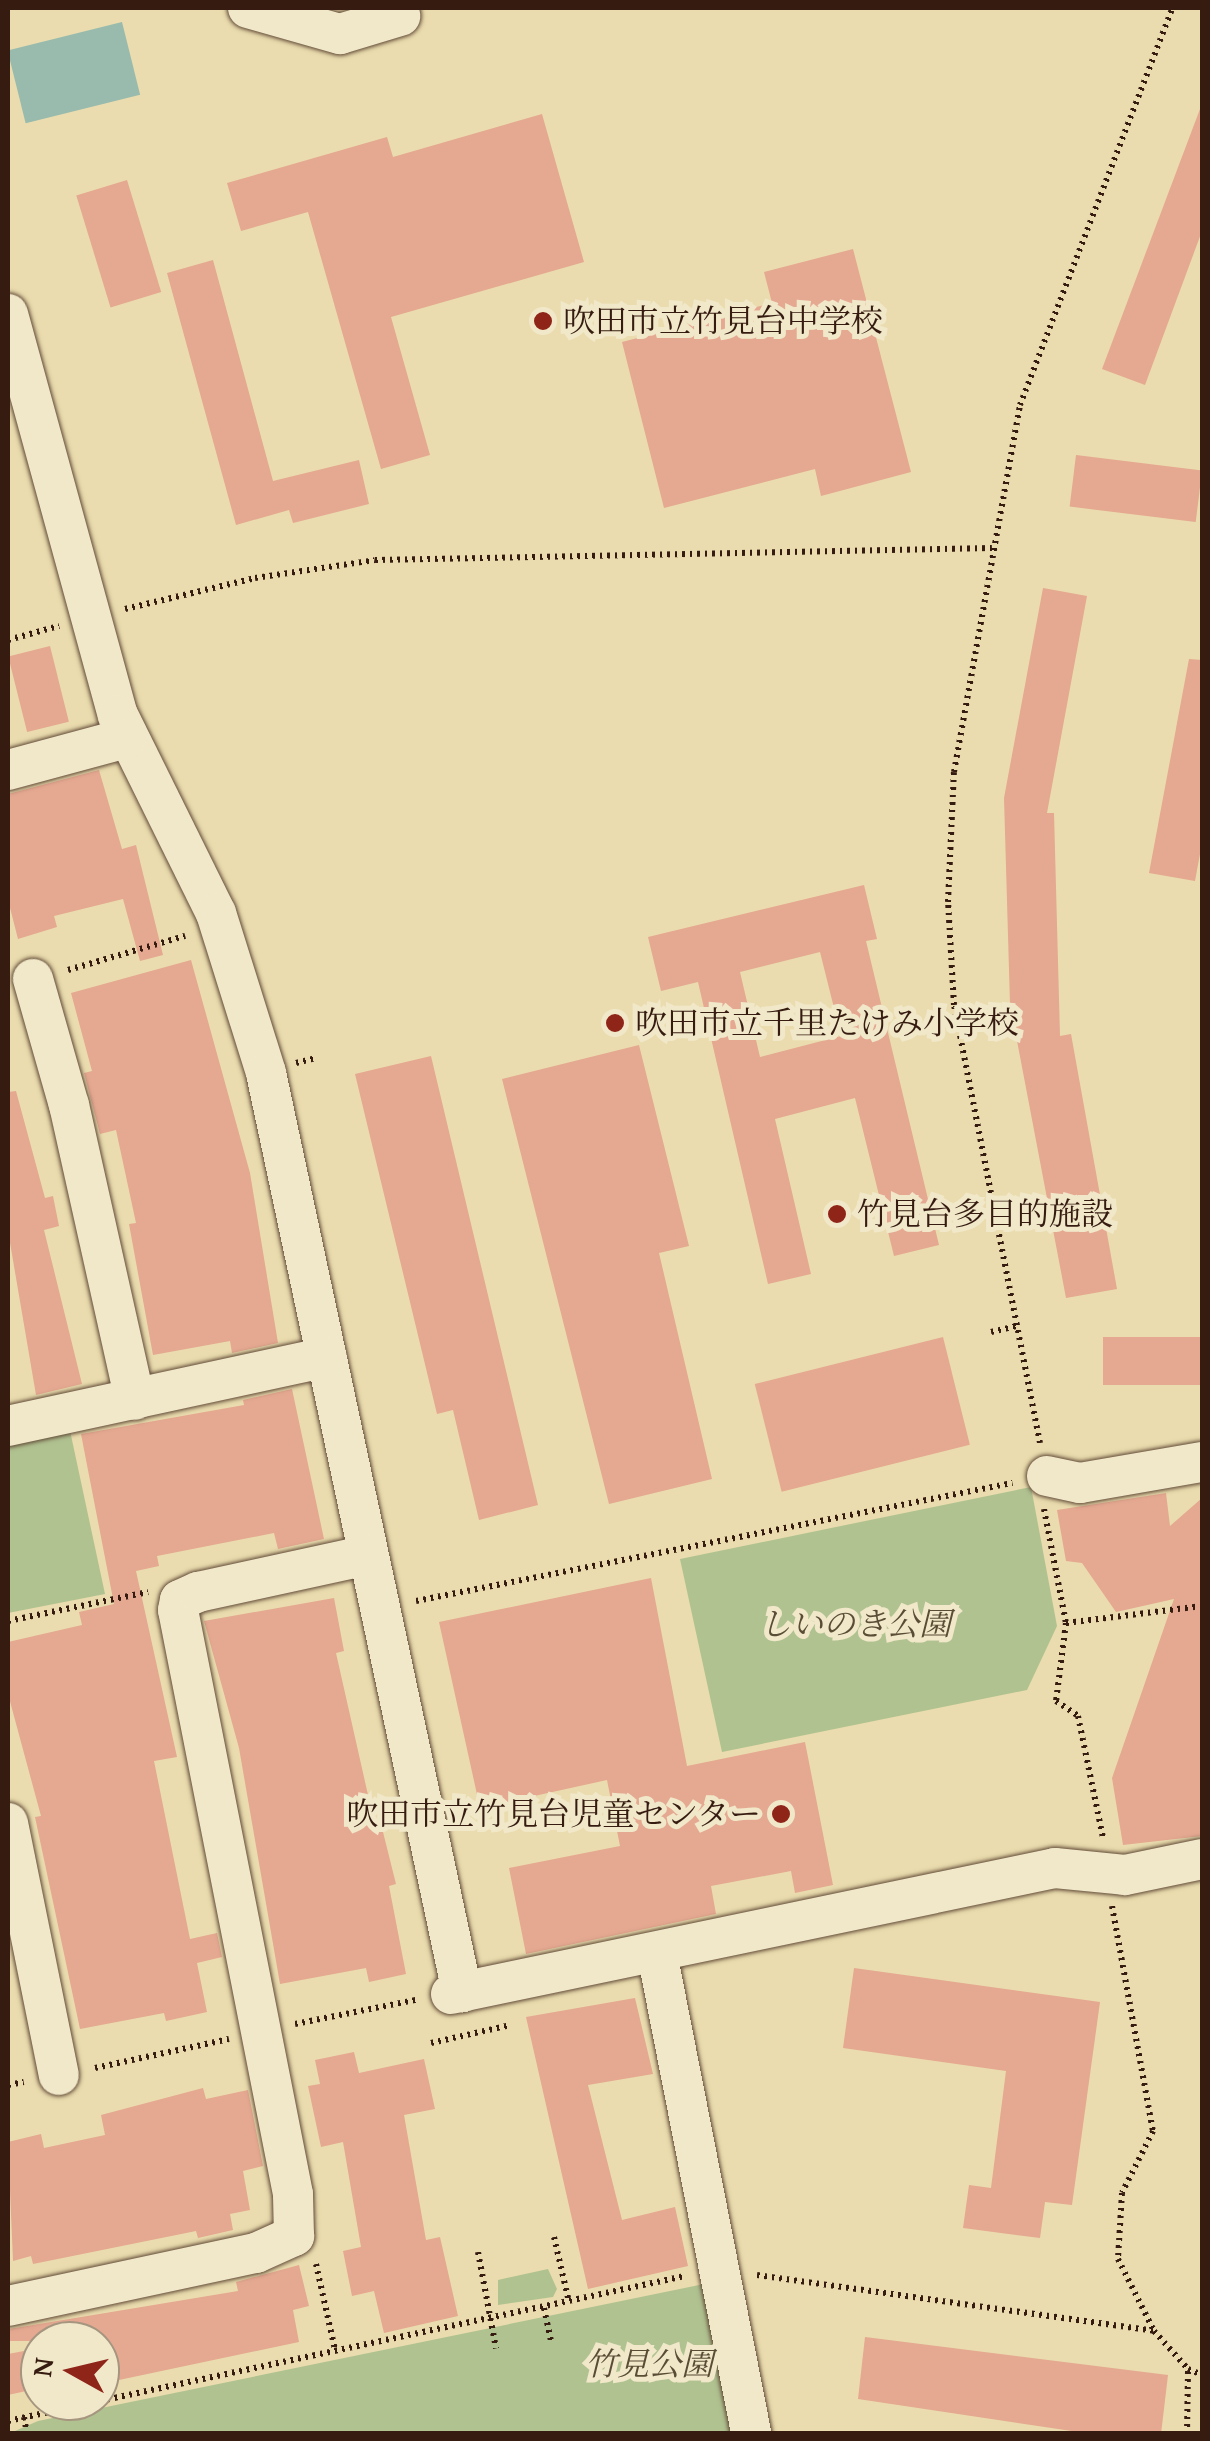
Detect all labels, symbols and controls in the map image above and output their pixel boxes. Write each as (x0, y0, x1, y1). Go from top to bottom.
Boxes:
place label: 吹田市立竹見台中学校 (563, 302, 883, 340)
marker: 吹田市立竹見台中学校 (532, 310, 554, 332)
place label: 吹田市立千里たけみ小学校 (635, 1004, 1019, 1042)
marker: 吹田市立千里たけみ小学校 (604, 1012, 626, 1034)
place label: 竹見台多目的施設 (857, 1195, 1113, 1233)
marker: 竹見台多目的施設 (826, 1203, 848, 1225)
park label: しいのき公園 (759, 1605, 951, 1643)
place label: 吹田市立竹見台児童センター (345, 1795, 761, 1833)
marker: 吹田市立竹見台児童センター (770, 1803, 792, 1825)
north arrow (20, 2321, 120, 2421)
park label: 竹見公園 (585, 2345, 713, 2383)
text: N (20, 2355, 63, 2379)

